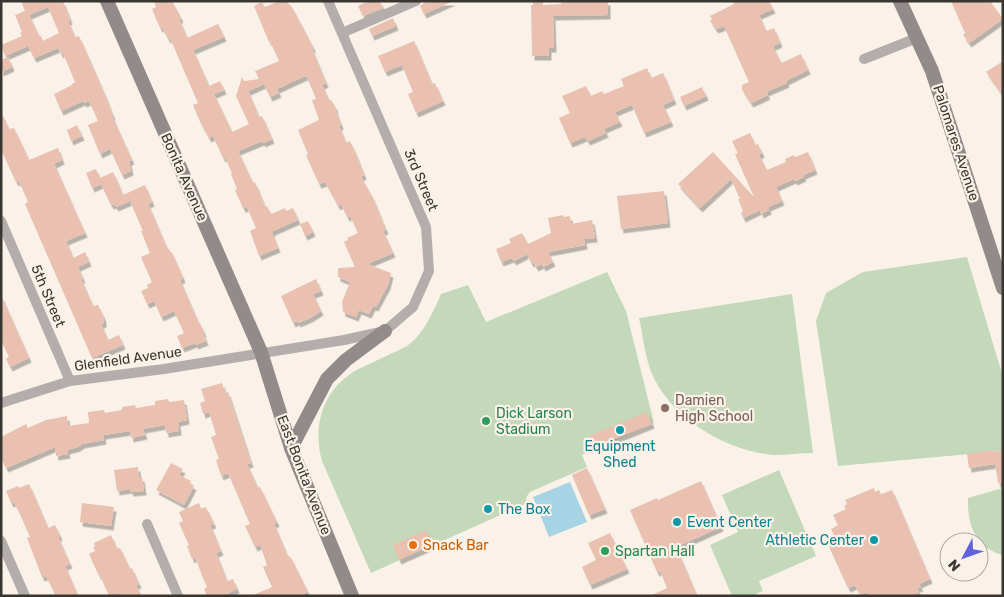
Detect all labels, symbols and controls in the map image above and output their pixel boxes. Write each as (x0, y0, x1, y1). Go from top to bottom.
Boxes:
street label: Palomares Avenue (929, 83, 983, 203)
street label: Bonita Avenue (157, 130, 211, 224)
street label: 3rd Street (400, 146, 442, 214)
street label: 5th Street (27, 262, 69, 330)
street label: Glenfield Avenue (73, 343, 183, 375)
place label: Damien High School (675, 392, 753, 425)
marker: Damien High School (659, 402, 671, 414)
place label: Dick Larson Stadium (496, 405, 572, 438)
street label: East Bonita Avenue (273, 413, 335, 537)
marker: Dick Larson Stadium (480, 415, 492, 427)
marker: Equipment Shed (614, 424, 626, 436)
place label: Equipment Shed (584, 438, 656, 471)
place label: The Box (498, 501, 551, 518)
marker: The Box (482, 503, 494, 515)
place label: Event Center (687, 514, 773, 531)
marker: Event Center (671, 516, 683, 528)
place label: Athletic Center (766, 532, 865, 549)
north arrow (939, 532, 989, 582)
marker: Athletic Center (868, 534, 880, 546)
place label: Snack Bar (423, 537, 489, 554)
marker: Snack Bar (407, 539, 419, 551)
place label: Spartan Hall (615, 543, 695, 560)
marker: Spartan Hall (599, 545, 611, 557)
text: N (945, 556, 964, 575)

